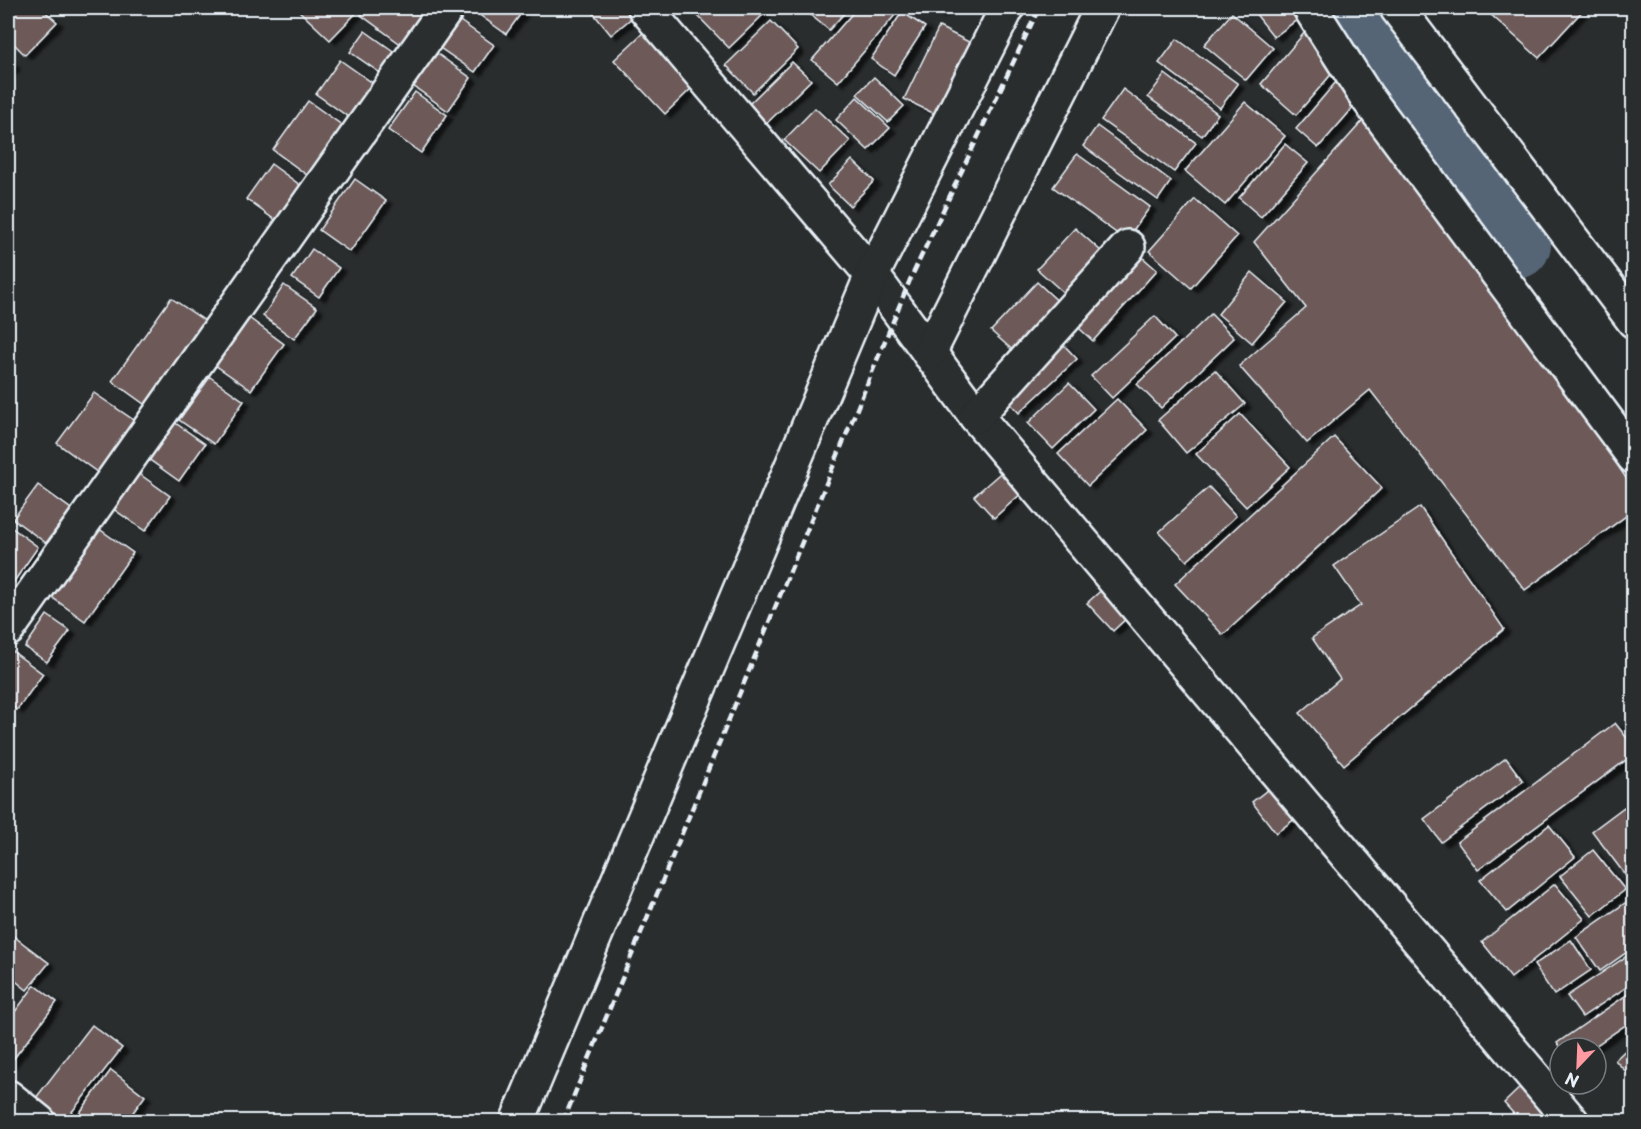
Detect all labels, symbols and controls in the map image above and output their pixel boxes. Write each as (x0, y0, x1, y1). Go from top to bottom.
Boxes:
north arrow (1548, 1036, 1608, 1096)
text: N (1561, 1067, 1582, 1094)

